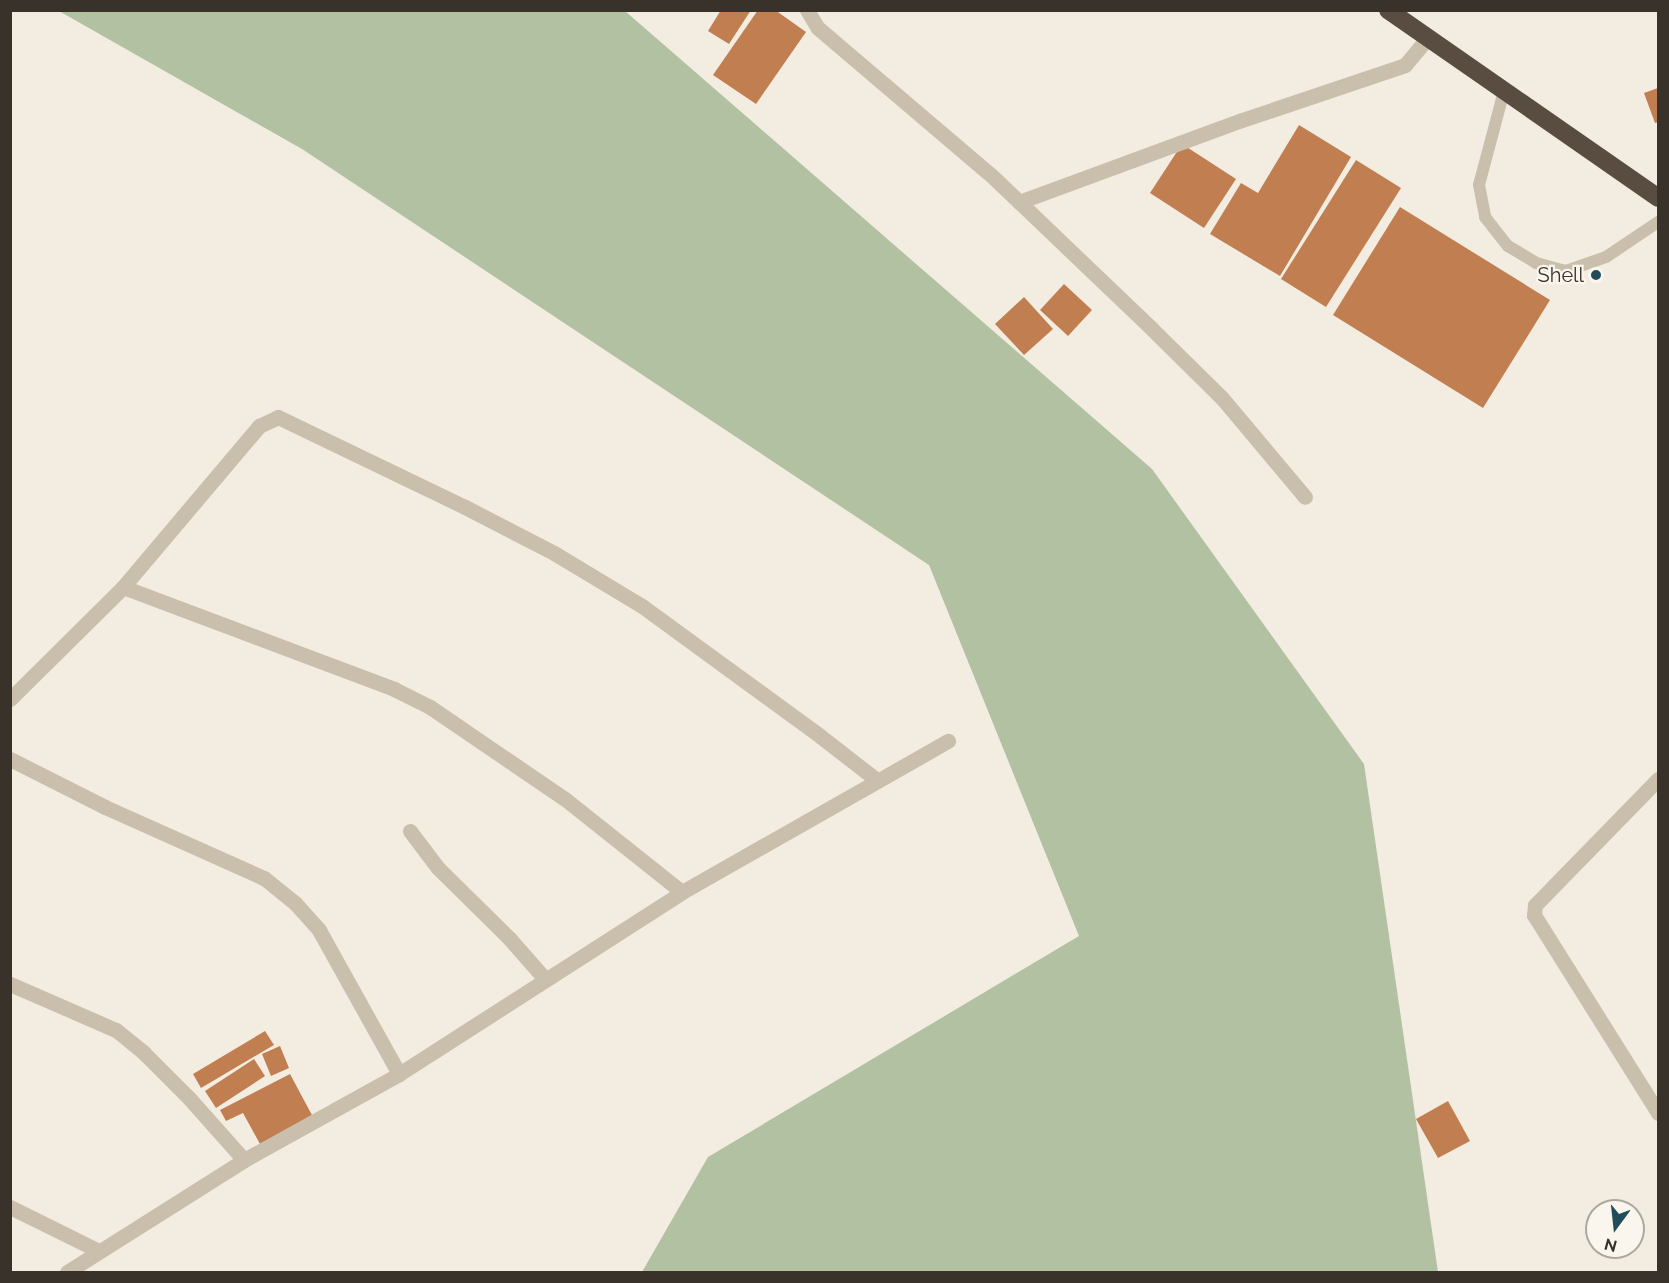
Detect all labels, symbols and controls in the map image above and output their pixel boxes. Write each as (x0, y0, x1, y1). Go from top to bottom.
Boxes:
place label: Shell (1538, 263, 1584, 287)
marker: Shell (1589, 268, 1603, 282)
north arrow (1585, 1199, 1645, 1259)
text: N (1602, 1234, 1619, 1256)

